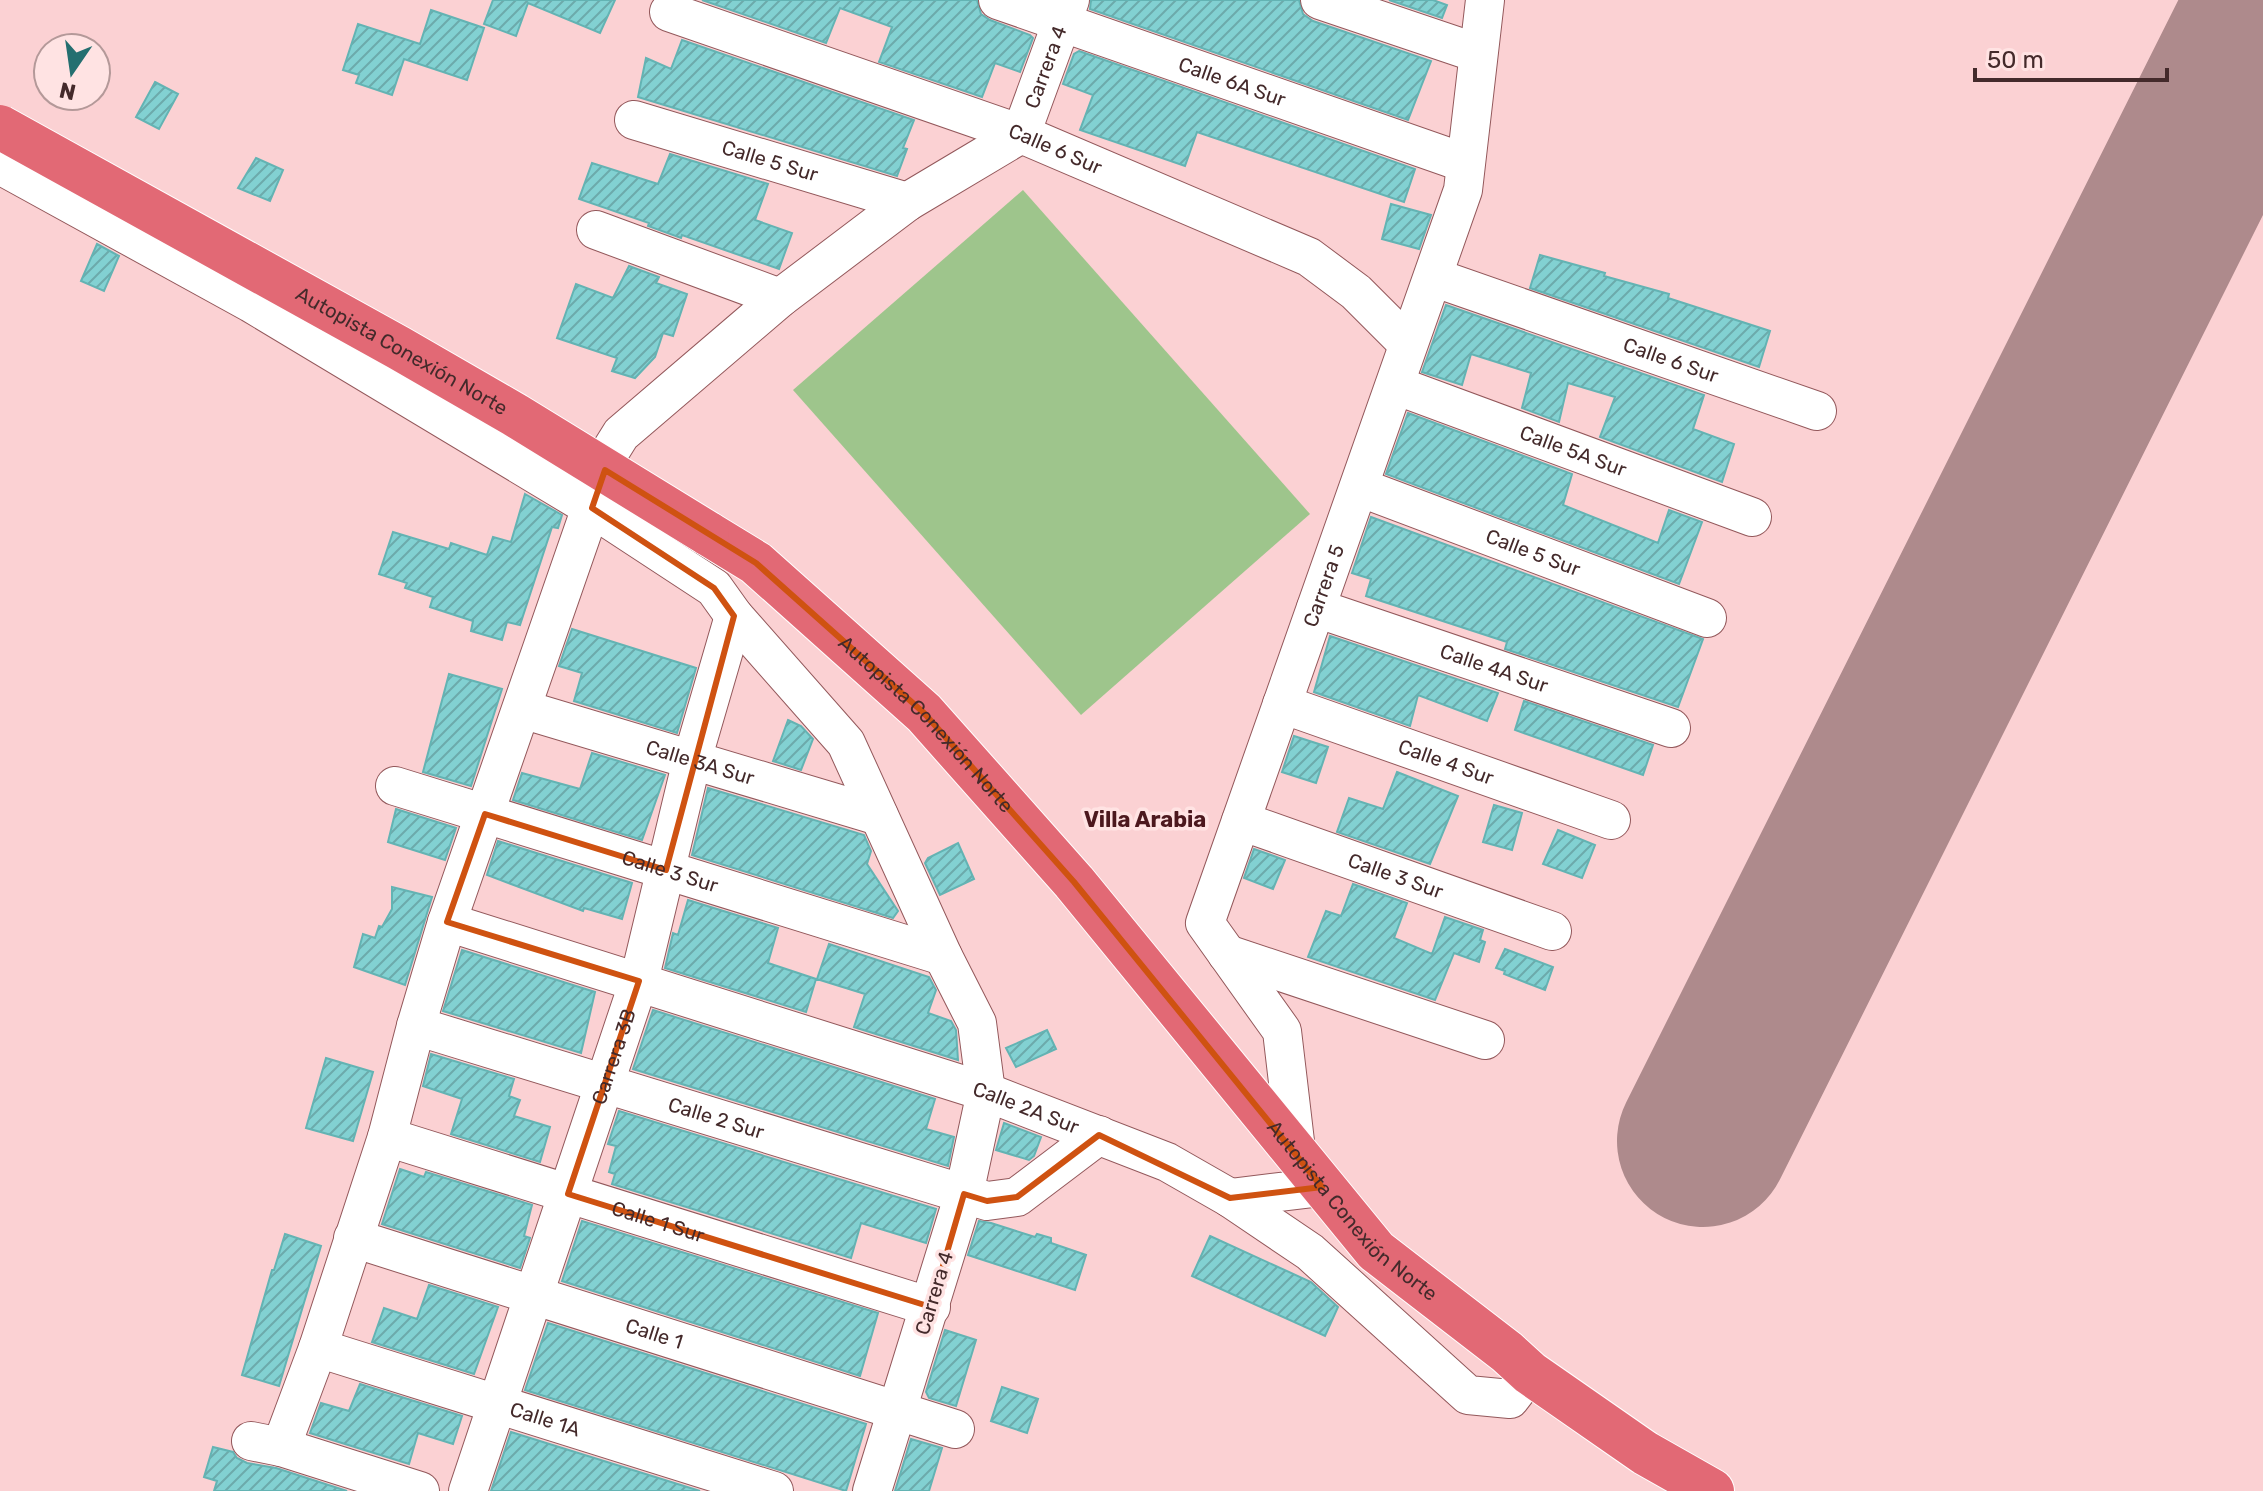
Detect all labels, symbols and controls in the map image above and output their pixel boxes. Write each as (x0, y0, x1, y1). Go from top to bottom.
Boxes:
street label: Carrera 4 (1019, 22, 1072, 112)
north arrow (32, 32, 112, 112)
scale bar (1975, 32, 2167, 82)
text: 50 m (1987, 46, 2044, 74)
street label: Calle 6A Sur (1175, 52, 1289, 112)
text: N (57, 76, 78, 106)
street label: Calle 6 Sur (1006, 119, 1106, 179)
street label: Calle 5 Sur (719, 135, 821, 187)
street label: Autopista Conexión Norte (292, 281, 512, 420)
street label: Calle 6 Sur (1620, 332, 1722, 388)
street label: Calle 5A Sur (1517, 420, 1630, 482)
street label: Calle 5 Sur (1482, 524, 1584, 581)
street label: Carrera 5 (1298, 541, 1349, 630)
street label: Autopista Conexión Norte (834, 631, 1019, 817)
street label: Calle 4A Sur (1437, 639, 1552, 698)
street label: Calle 4 Sur (1395, 734, 1497, 790)
street label: Calle 3A Sur (643, 735, 758, 790)
district label: Villa Arabia (1084, 806, 1206, 833)
street label: Calle 3 Sur (619, 845, 721, 898)
street label: Calle 3 Sur (1345, 848, 1447, 904)
street label: Carrera 3B (586, 1006, 641, 1108)
street label: Calle 2A Sur (970, 1077, 1083, 1139)
street label: Calle 2 Sur (665, 1092, 767, 1144)
street label: Autopista Conexión Norte (1262, 1116, 1442, 1306)
street label: Calle 1 Sur (609, 1196, 708, 1248)
street label: Carrera 4 (910, 1248, 958, 1338)
street label: Calle 1 (623, 1313, 686, 1354)
street label: Calle 1A (507, 1397, 583, 1441)

